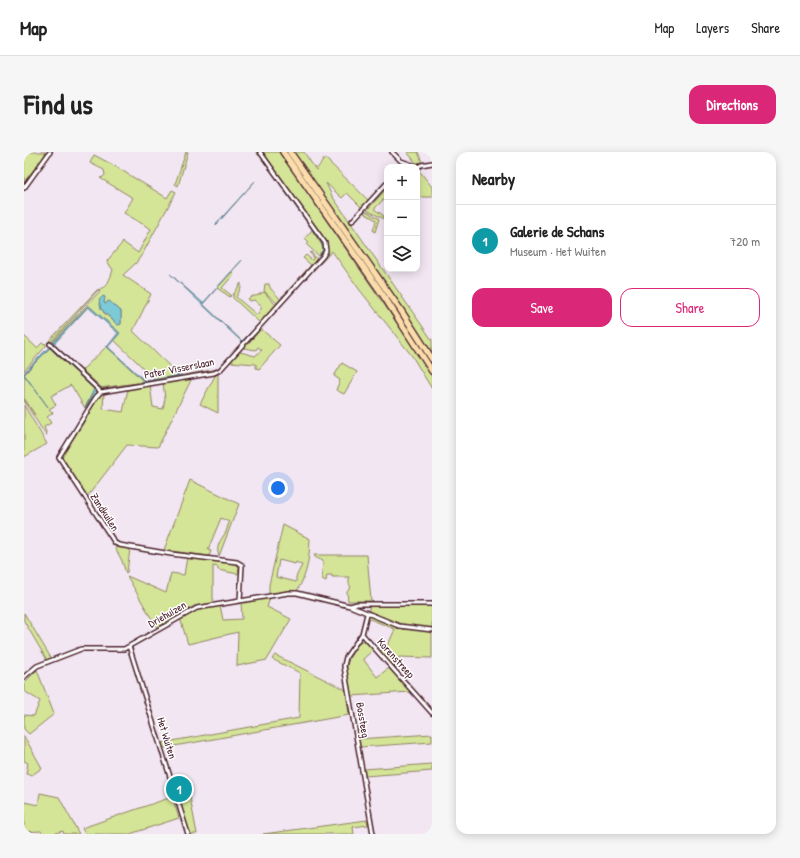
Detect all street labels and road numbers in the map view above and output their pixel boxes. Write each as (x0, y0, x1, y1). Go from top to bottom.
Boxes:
street label: Pater Visserslaan (143, 354, 215, 382)
street label: Zandkuilen (87, 490, 123, 534)
street label: Driehuizen (145, 597, 189, 631)
street label: Korenstreep (374, 635, 418, 681)
street label: Bossteeg (353, 701, 373, 739)
street label: Het Wuiten (154, 716, 180, 760)

